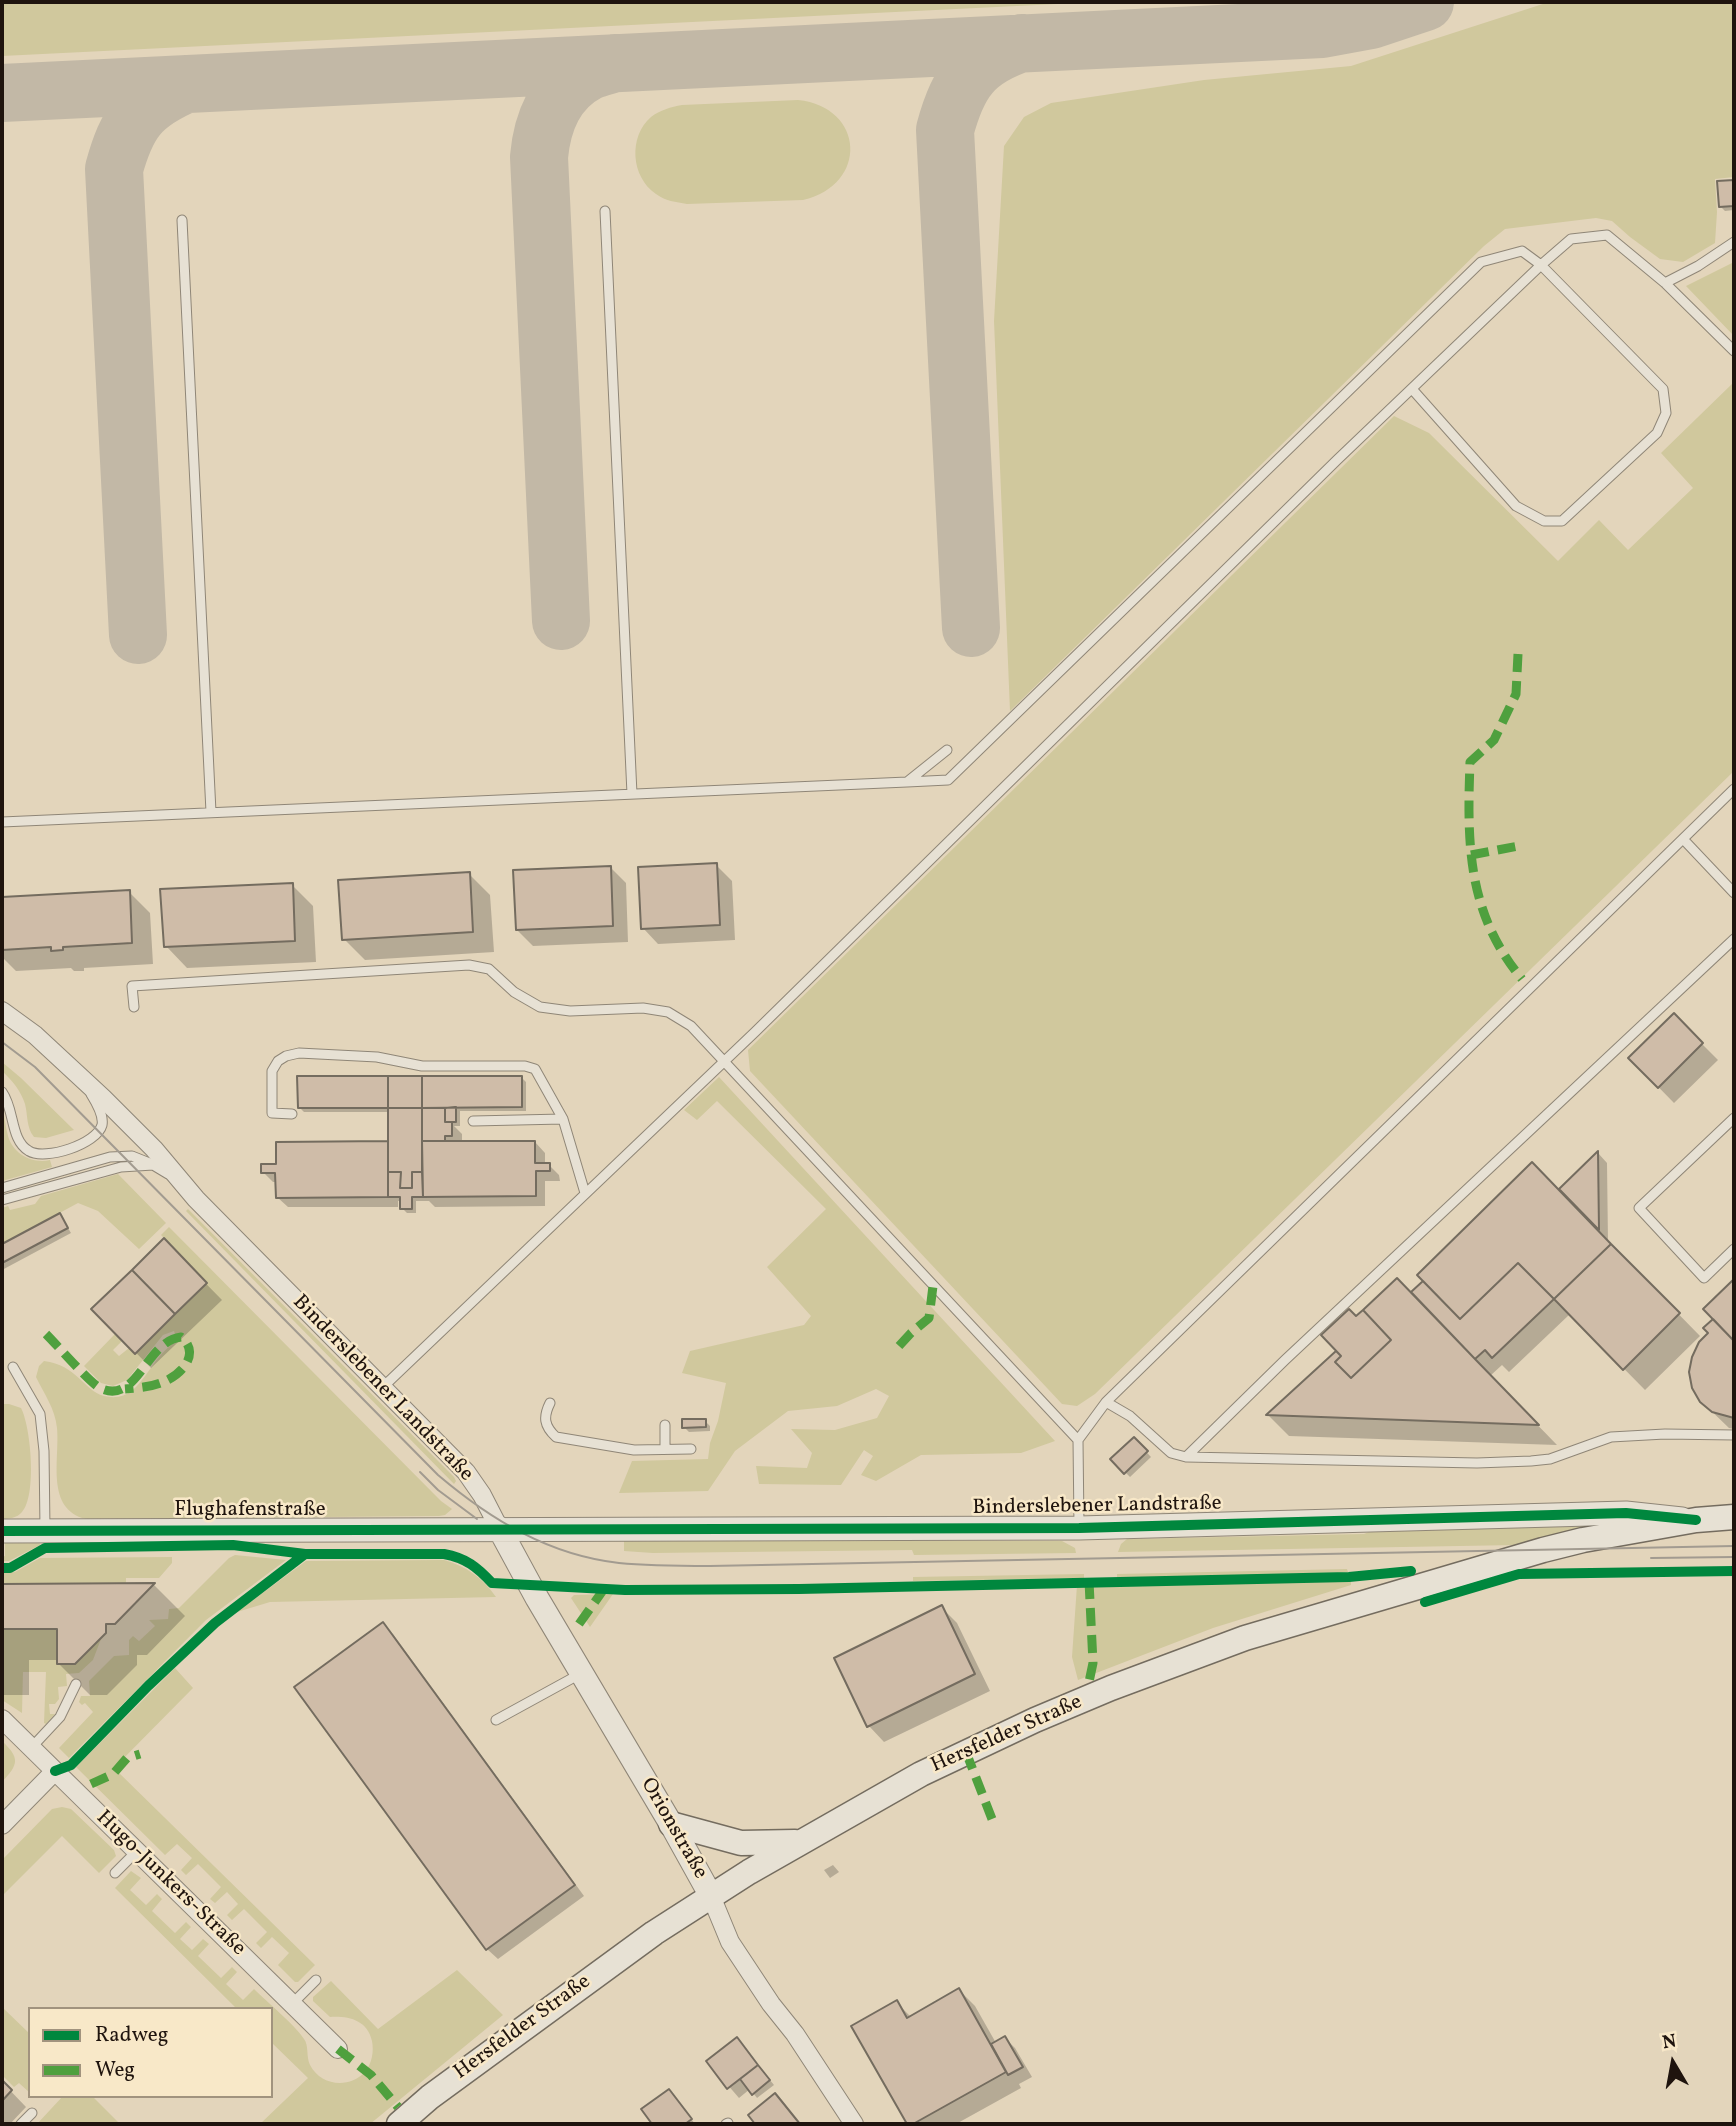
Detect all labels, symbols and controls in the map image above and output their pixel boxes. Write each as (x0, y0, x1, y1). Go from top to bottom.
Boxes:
street label: Binderslebener Landstraße (286, 1291, 478, 1487)
street label: Binderslebener Landstraße (972, 1492, 1222, 1522)
street label: Flughafenstraße (174, 1498, 326, 1524)
street label: Hersfelder Straße (928, 1690, 1086, 1780)
street label: Orionstraße (634, 1774, 712, 1884)
street label: Hugo-Junkers-Straße (90, 1806, 250, 1962)
street label: Hersfelder Straße (450, 1970, 596, 2086)
legend (28, 2007, 273, 2098)
text: Radweg (95, 2021, 168, 2050)
north arrow (1638, 2028, 1708, 2098)
text: N (1660, 2028, 1678, 2056)
text: Weg (95, 2056, 135, 2085)

